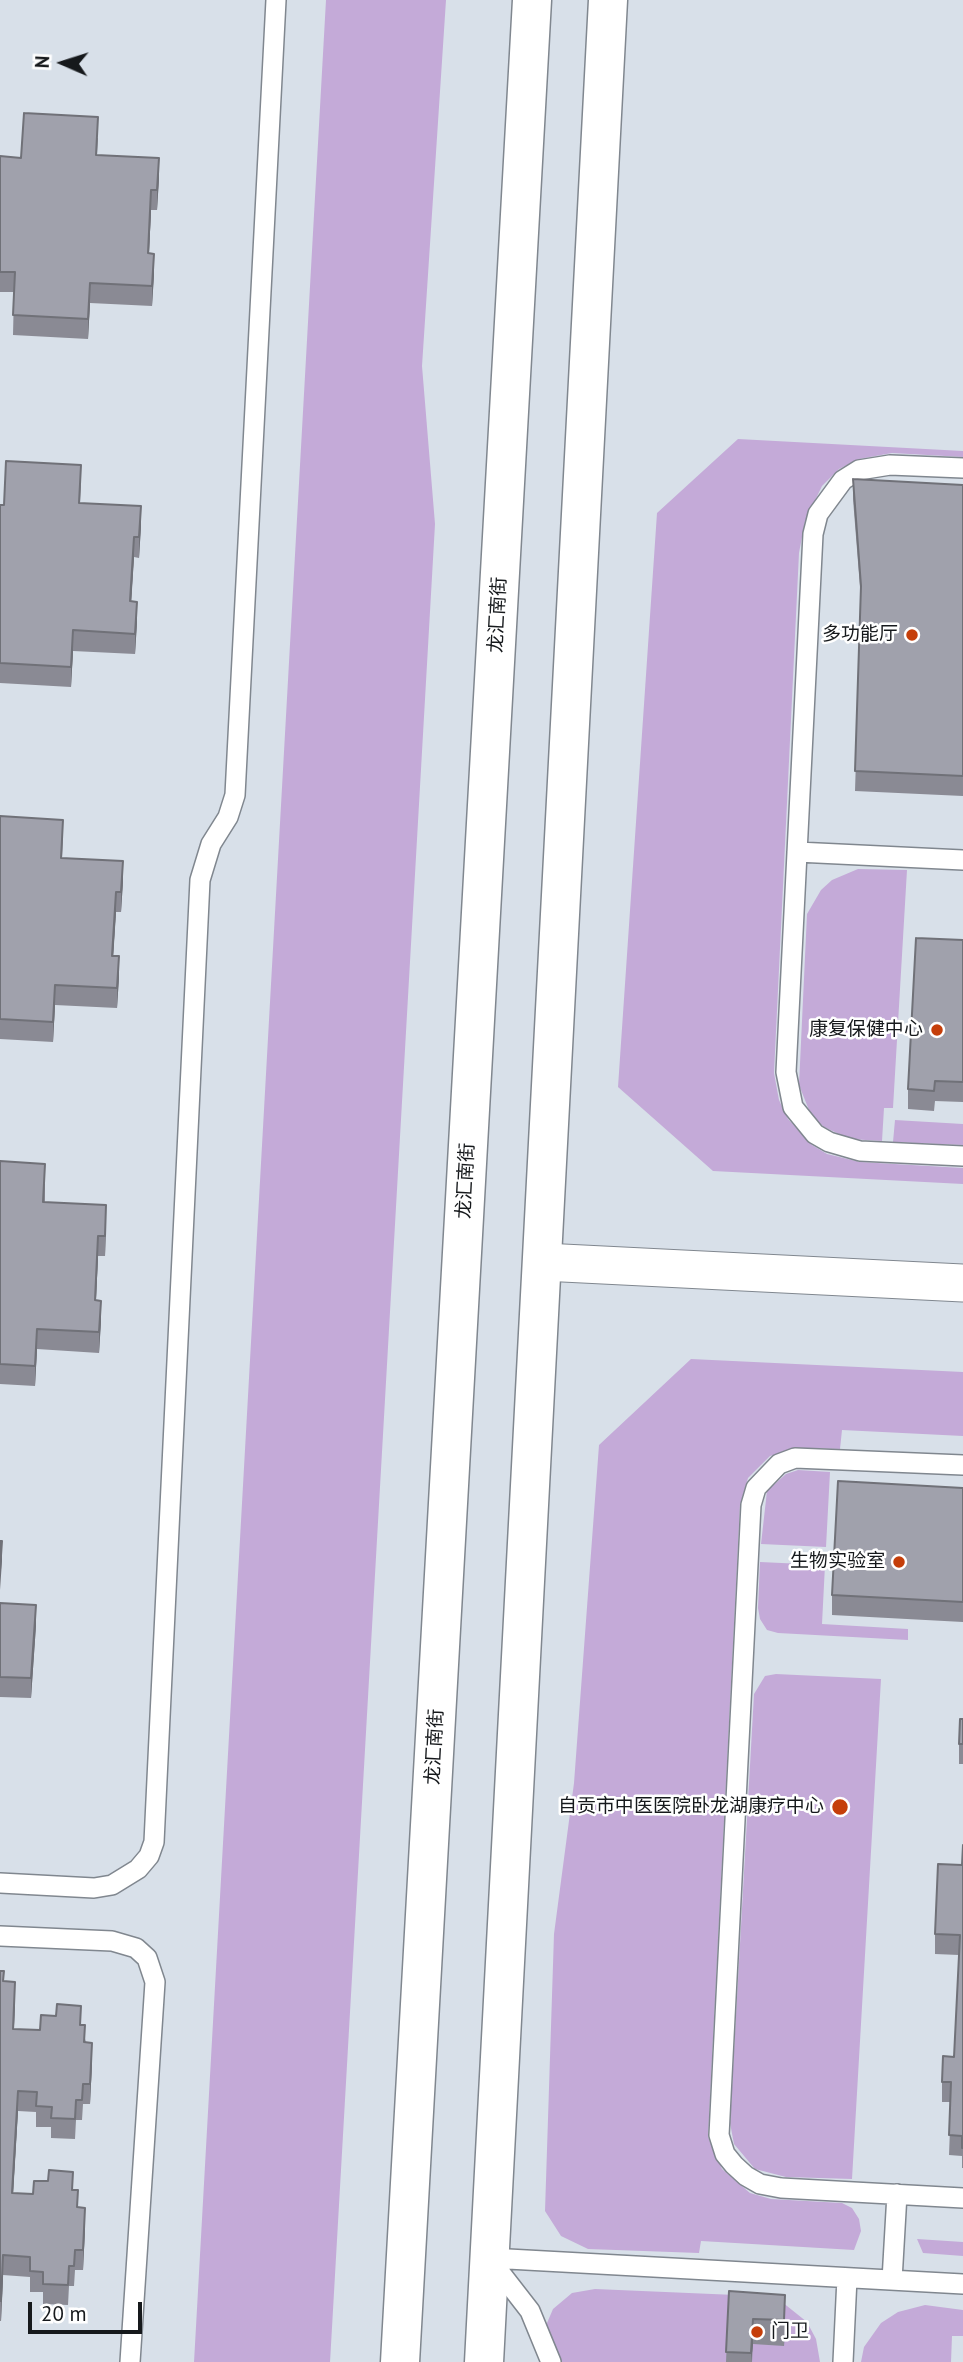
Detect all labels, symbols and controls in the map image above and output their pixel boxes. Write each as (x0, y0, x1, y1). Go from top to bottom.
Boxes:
north arrow (28, 28, 98, 98)
text: N (30, 55, 54, 69)
street label: 龙汇南街 (485, 576, 511, 654)
place label: 多功能厅 (822, 624, 898, 646)
marker: 多功能厅 (904, 627, 920, 643)
place label: 康复保健中心 (809, 1019, 923, 1041)
marker: 康复保健中心 (929, 1022, 945, 1038)
street label: 龙汇南街 (453, 1142, 479, 1220)
place label: 生物实验室 (790, 1551, 885, 1573)
marker: 生物实验室 (891, 1554, 907, 1570)
street label: 龙汇南街 (422, 1708, 448, 1786)
place label: 自贡市中医医院卧龙湖康疗中心 (558, 1796, 824, 1818)
marker: 自贡市中医医院卧龙湖康疗中心 (830, 1797, 850, 1817)
scale bar (32, 2288, 145, 2332)
text: 20 m (41, 2300, 87, 2327)
place label: 门卫 (771, 2321, 809, 2343)
marker: 门卫 (749, 2324, 765, 2340)

